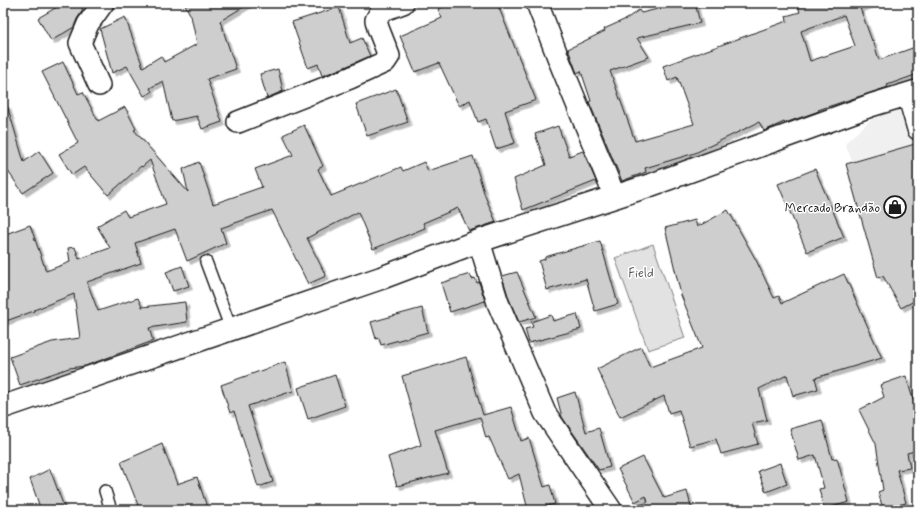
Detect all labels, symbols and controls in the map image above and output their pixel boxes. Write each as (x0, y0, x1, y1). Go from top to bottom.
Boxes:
shop icon: Mercado Brandão (882, 194, 908, 220)
place label: Mercado Brandão (785, 200, 880, 217)
park label: Field (628, 265, 654, 282)

